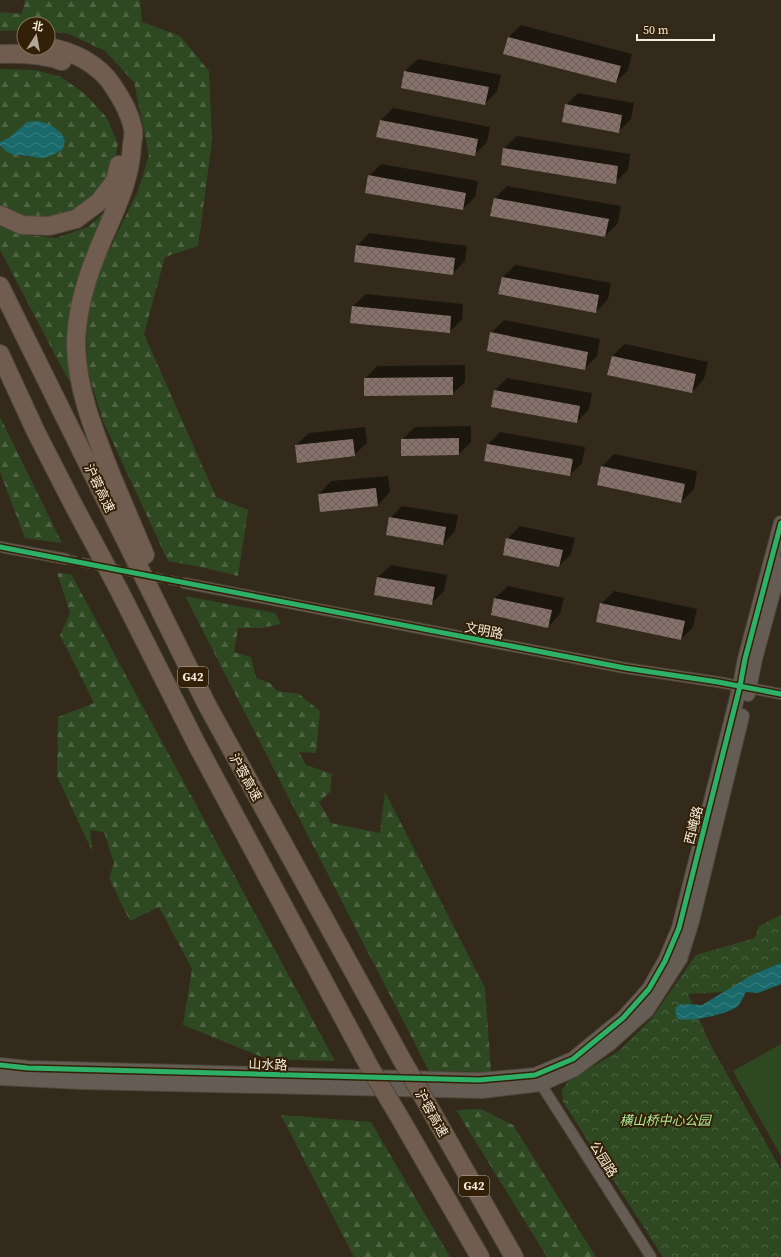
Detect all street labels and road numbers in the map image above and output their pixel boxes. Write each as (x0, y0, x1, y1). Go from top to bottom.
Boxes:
street label: 沪蓉高速 (81, 461, 119, 515)
street label: 文明路 (463, 618, 505, 643)
road number: G42 (178, 667, 208, 687)
street label: 沪蓉高速 (226, 750, 266, 804)
street label: 西崦路 (681, 804, 706, 846)
street label: 山水路 (248, 1055, 288, 1074)
street label: 沪蓉高速 (411, 1086, 452, 1140)
street label: 公园路 (586, 1138, 621, 1180)
road number: G42 (459, 1176, 489, 1196)

